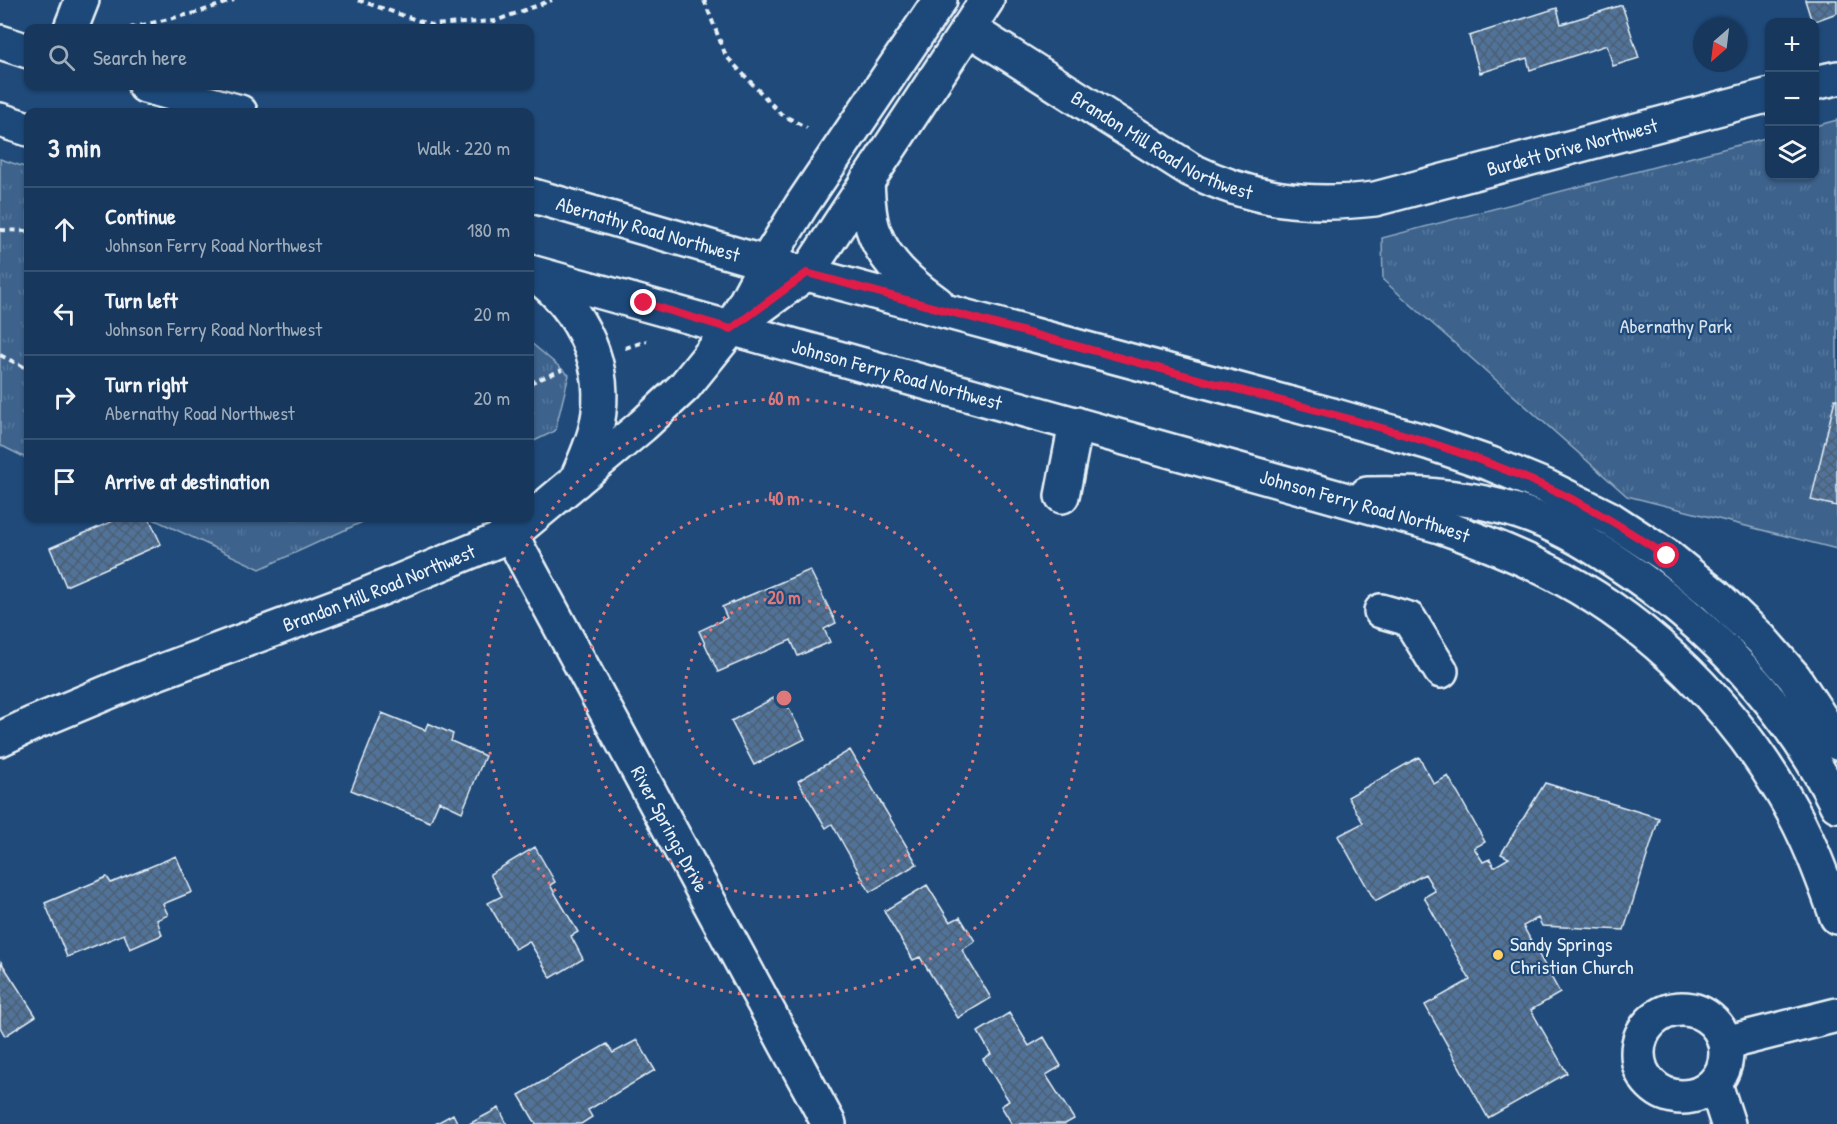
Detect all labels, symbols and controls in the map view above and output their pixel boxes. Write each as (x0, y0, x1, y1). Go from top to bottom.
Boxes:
north arrow (1693, 18, 1747, 72)
map controls (1765, 18, 1819, 180)
button: + (1765, 18, 1819, 72)
search box (24, 24, 534, 90)
icon: search (45, 41, 78, 74)
text: Search here (93, 42, 187, 72)
button: − (1765, 72, 1819, 126)
street label: Brandon Mill Road Northwest (1066, 83, 1257, 206)
street label: Burdett Drive Northwest (1484, 111, 1662, 182)
button: layers (1765, 126, 1819, 180)
text: 3 min (48, 130, 101, 165)
text: Walk · 220 m (417, 134, 510, 161)
street label: Abernathy Road Northwest (553, 189, 744, 268)
text: Continue (105, 201, 176, 231)
icon: ahead (48, 213, 81, 246)
text: 180 m (467, 216, 510, 243)
text: Johnson Ferry Road Northwest (105, 231, 322, 258)
text: Turn left (105, 285, 178, 315)
route end (630, 289, 656, 315)
icon: left (48, 297, 81, 330)
text: 20 m (473, 300, 510, 327)
park label: Abernathy Park (1620, 312, 1732, 339)
text: Johnson Ferry Road Northwest (105, 315, 322, 342)
street label: Johnson Ferry Road Northwest (789, 332, 1006, 416)
text: Turn right (105, 369, 188, 399)
icon: right (48, 381, 81, 414)
text: 20 m (473, 384, 510, 411)
text: 60 m (768, 386, 800, 411)
text: Abernathy Road Northwest (105, 399, 295, 426)
street label: Johnson Ferry Road Northwest (1257, 462, 1475, 549)
icon: arrive (48, 465, 81, 498)
text: Arrive at destination (105, 466, 270, 496)
text: 40 m (768, 486, 800, 511)
street label: Brandon Mill Road Northwest (279, 537, 480, 638)
route start (1653, 542, 1679, 568)
text: 20 m (768, 585, 800, 610)
centre of rings (774, 688, 794, 708)
street label: River Springs Drive (625, 761, 715, 897)
place label: Sandy Springs Christian Church (1510, 930, 1633, 980)
marker: Sandy Springs Christian Church (1491, 948, 1505, 962)

